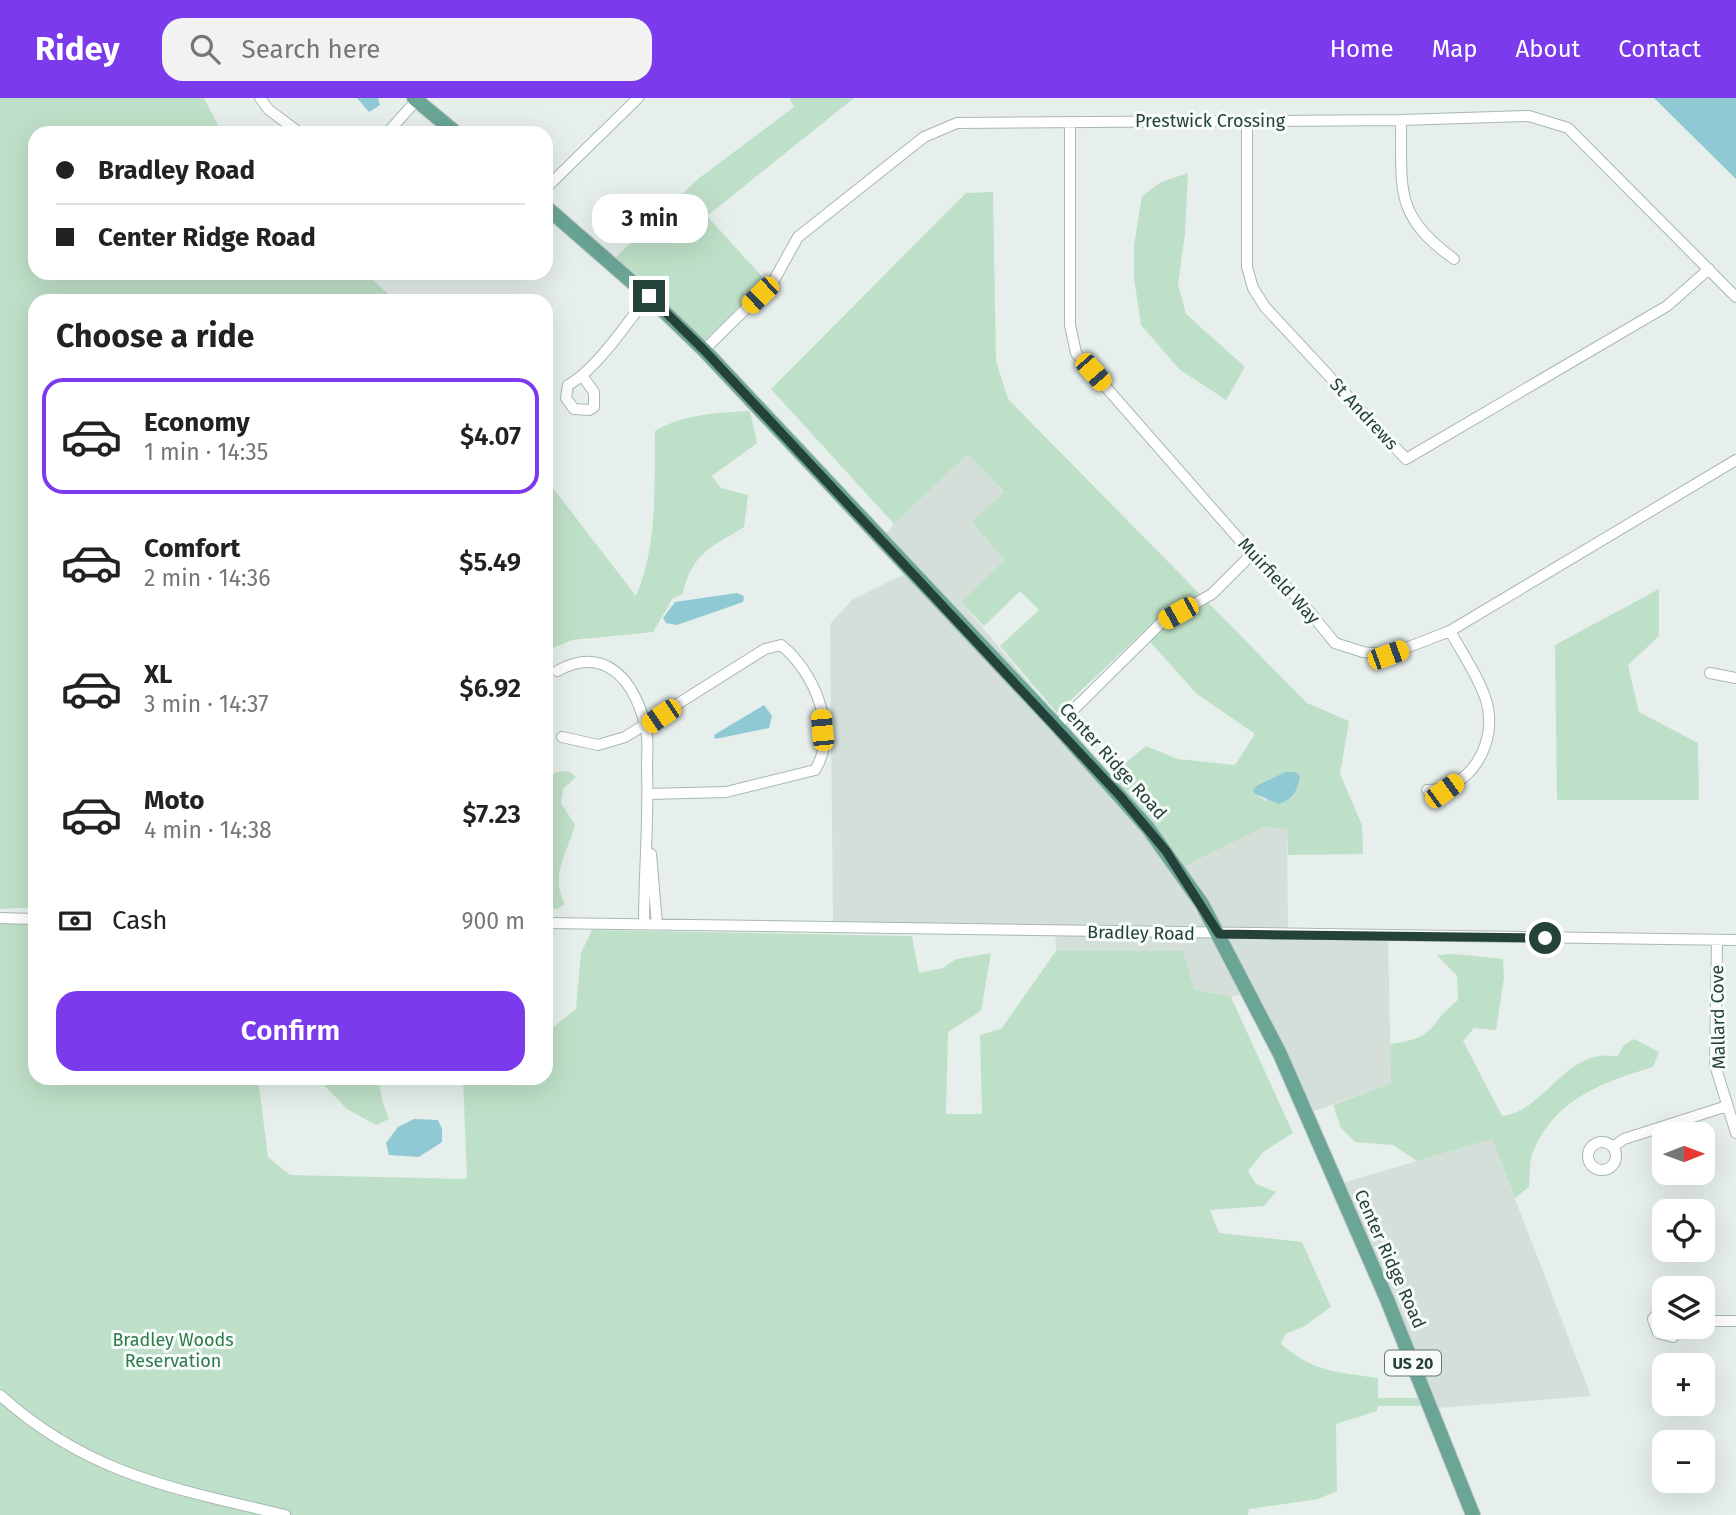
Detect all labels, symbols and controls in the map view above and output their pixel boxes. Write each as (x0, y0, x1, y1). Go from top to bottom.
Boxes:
search box (162, 18, 652, 81)
text: Ridey (35, 29, 120, 69)
icon: search (186, 30, 224, 68)
text: Search here (242, 34, 380, 65)
text: Home (1330, 35, 1394, 63)
text: Map (1432, 35, 1478, 63)
text: About (1516, 35, 1580, 63)
text: Contact (1618, 35, 1701, 63)
street label: Prestwick Crossing (1135, 110, 1286, 132)
text: Bradley Road (98, 155, 255, 186)
callout: 3 min (591, 194, 707, 244)
text: 3 min (622, 204, 678, 232)
text: Center Ridge Road (98, 222, 316, 253)
car (738, 273, 783, 317)
route end (633, 280, 665, 312)
text: Choose a ride (56, 317, 254, 355)
car (1072, 349, 1115, 395)
street label: St Andrews (1325, 374, 1403, 454)
icon: car (60, 405, 123, 468)
text: Economy (144, 407, 250, 438)
text: $4.07 (460, 421, 521, 452)
text: 1 min · 14:35 (144, 438, 268, 466)
icon: car (60, 531, 123, 594)
text: Comfort (144, 533, 240, 564)
street label: Muirfield Way (1233, 533, 1325, 629)
text: $5.49 (459, 547, 521, 578)
text: 2 min · 14:36 (144, 564, 271, 592)
car (1155, 594, 1202, 632)
car (1365, 638, 1412, 672)
icon: car (60, 657, 123, 720)
text: XL (144, 659, 172, 690)
text: $6.92 (460, 673, 521, 704)
text: 3 min · 14:37 (144, 690, 268, 718)
car (638, 696, 685, 736)
street label: Center Ridge Road (1055, 698, 1171, 824)
car (810, 708, 835, 752)
car (1421, 770, 1468, 812)
icon: car (60, 783, 123, 846)
text: Moto (144, 785, 204, 816)
text: $7.23 (463, 799, 521, 830)
text: 4 min · 14:38 (144, 816, 272, 844)
icon: cash (56, 902, 94, 940)
text: Cash (112, 905, 168, 936)
text: 900 m (461, 907, 525, 935)
street label: Bradley Road (1087, 921, 1195, 945)
route start (1529, 922, 1561, 954)
street label: Mallard Cove (1706, 965, 1730, 1069)
button: Confirm (56, 991, 525, 1071)
north arrow (1652, 1122, 1715, 1185)
map controls (1652, 1122, 1715, 1493)
street label: Center Ridge Road (1349, 1186, 1431, 1332)
button: locate (1652, 1199, 1715, 1262)
button: layers (1652, 1276, 1715, 1339)
park label: Bradley Woods Reservation (112, 1329, 234, 1372)
road number: US 20 (1385, 1350, 1441, 1376)
button: + (1652, 1353, 1715, 1416)
button: − (1652, 1430, 1715, 1493)

